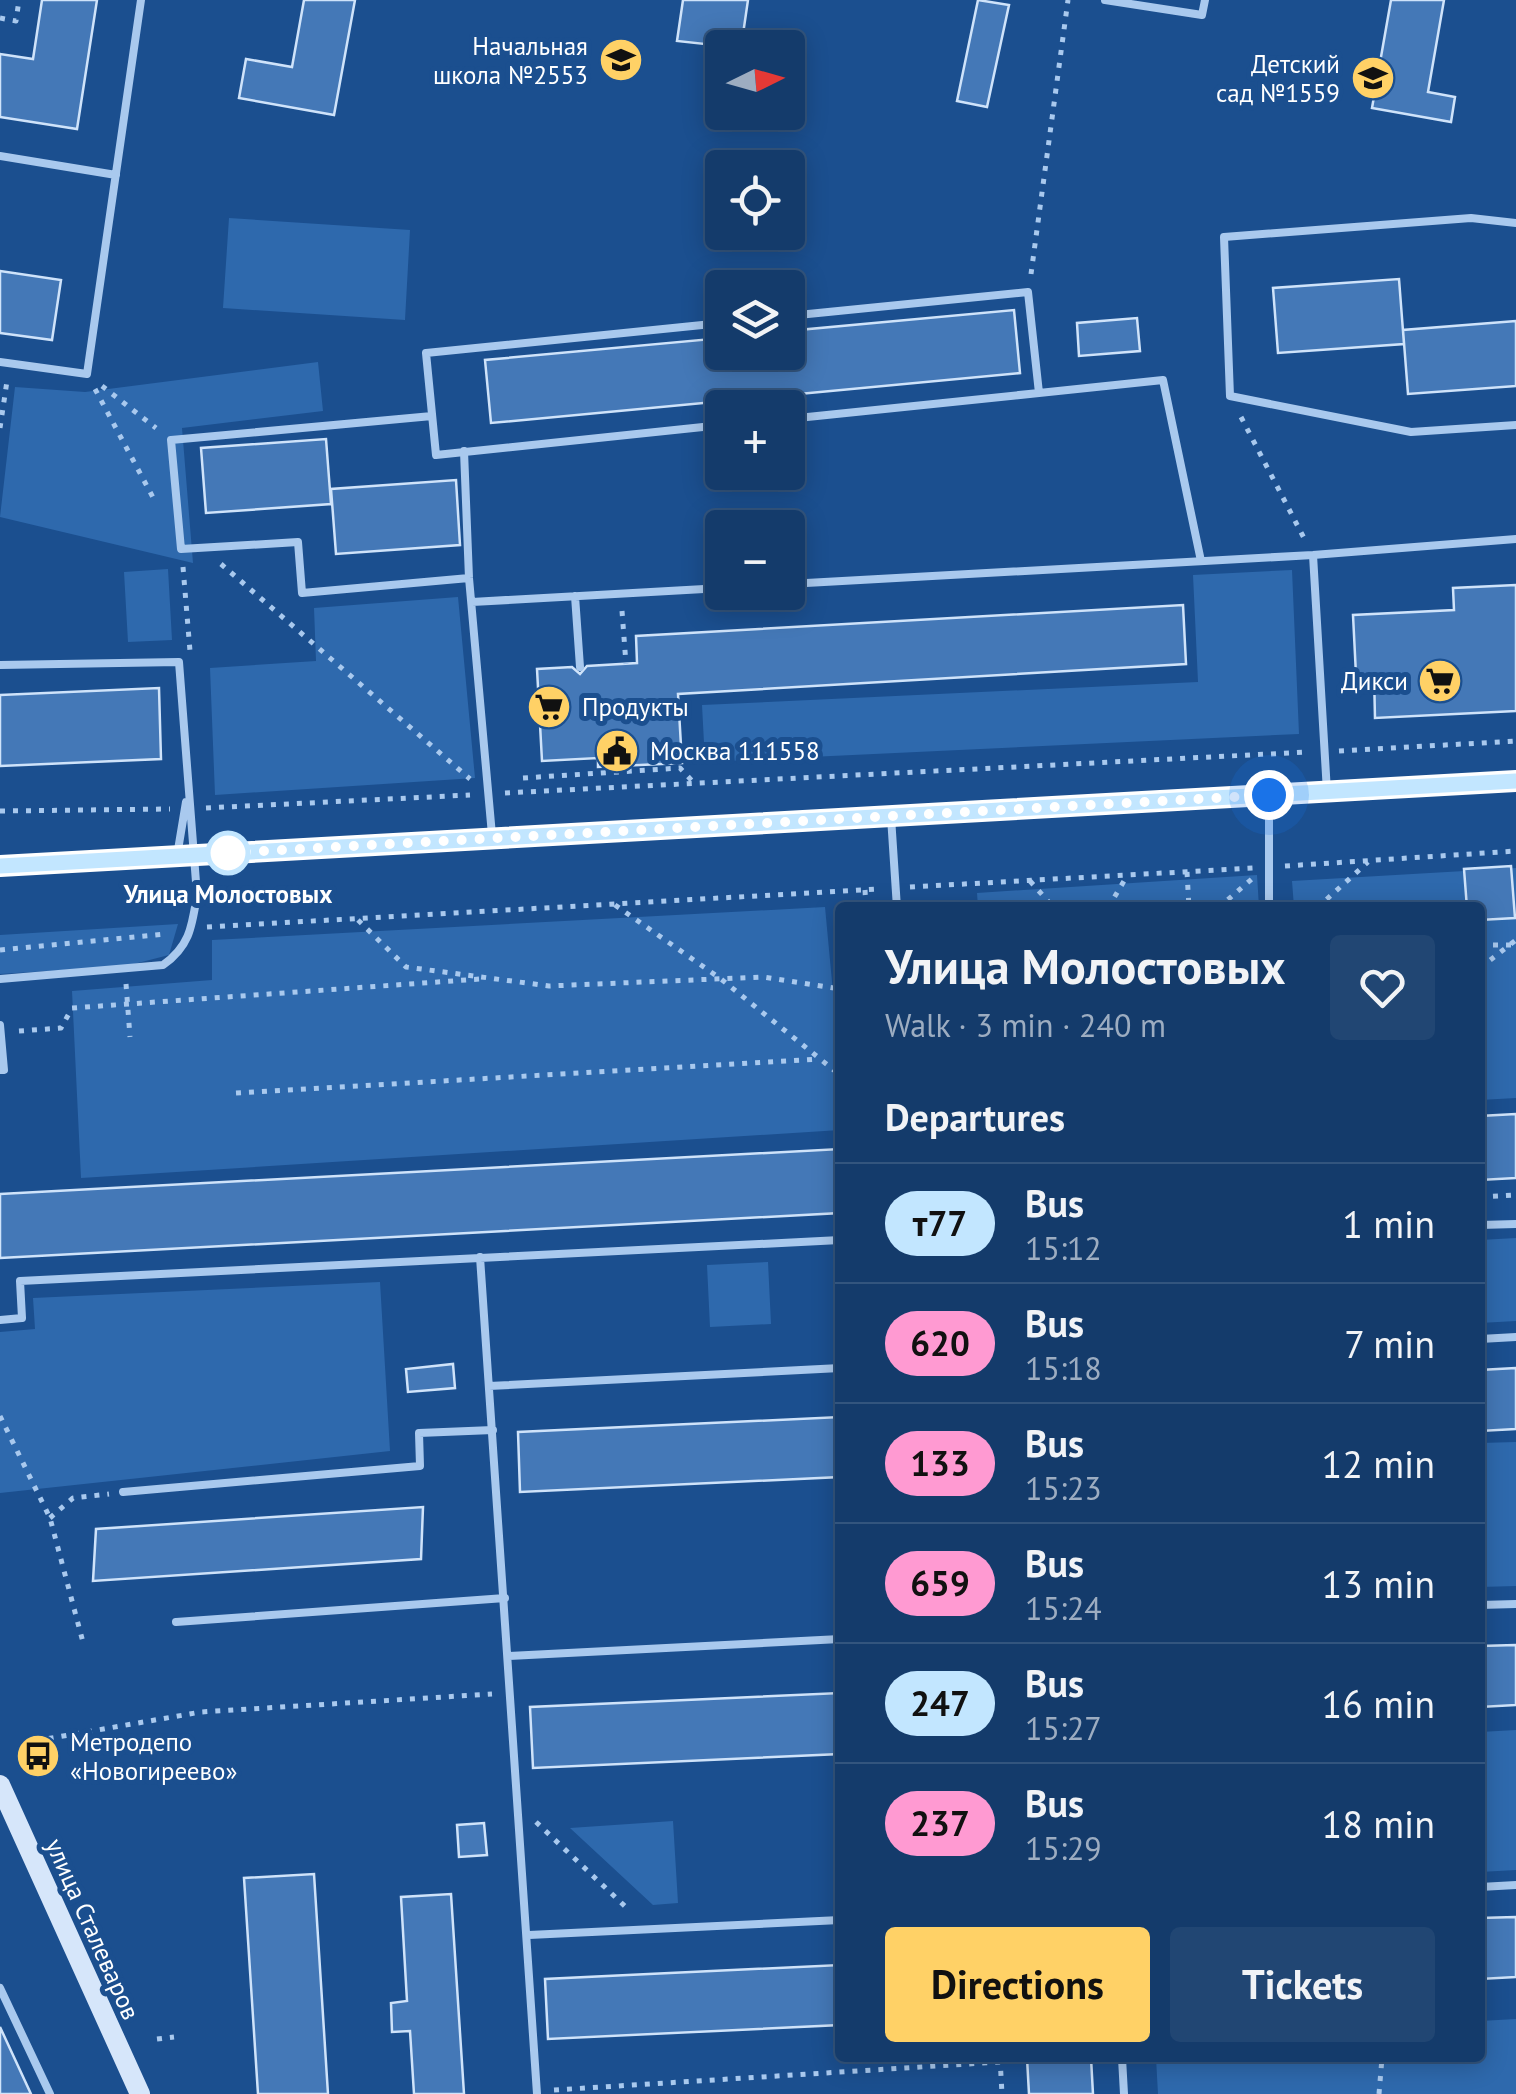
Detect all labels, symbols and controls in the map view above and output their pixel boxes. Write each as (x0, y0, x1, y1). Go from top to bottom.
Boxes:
place label: Начальная школа №2553 (433, 30, 588, 91)
north arrow (705, 30, 805, 130)
map controls (705, 30, 805, 610)
school or university icon: Начальная школа №2553 (598, 37, 644, 83)
place label: Детский сад №1559 (1216, 48, 1340, 109)
school or university icon: Детский сад №1559 (1350, 55, 1396, 101)
button: locate (705, 150, 805, 250)
button: layers (705, 270, 805, 370)
button: + (705, 390, 805, 490)
button: − (705, 510, 805, 610)
supermarket icon: Дикси (1417, 658, 1463, 704)
place label: Дикси (1341, 665, 1408, 697)
supermarket icon: Продукты (526, 684, 572, 730)
place label: Продукты (582, 691, 689, 723)
public building icon: Москва 111558 (594, 728, 640, 774)
place label: Москва 111558 (650, 735, 820, 767)
your location (1244, 770, 1294, 820)
marker: Улица Молостовых (207, 832, 249, 874)
place label: Улица Молостовых (123, 878, 332, 910)
text: Улица Молостовых (885, 935, 1285, 997)
button: heart (1330, 935, 1435, 1040)
text: Walk · 3 min · 240 m (885, 1004, 1166, 1046)
text: Departures (885, 1092, 1065, 1141)
text: Bus (1025, 1178, 1084, 1227)
text: 1 min (1342, 1199, 1435, 1248)
text: т77 (913, 1200, 967, 1246)
text: 15:12 (1025, 1227, 1102, 1269)
text: Bus (1025, 1298, 1084, 1347)
text: 7 min (1344, 1319, 1435, 1368)
text: 620 (910, 1320, 970, 1366)
text: 15:18 (1025, 1347, 1102, 1389)
text: Bus (1025, 1418, 1084, 1467)
text: 12 min (1322, 1439, 1435, 1488)
text: 133 (910, 1440, 970, 1486)
text: 15:23 (1025, 1467, 1102, 1509)
text: Bus (1025, 1538, 1084, 1587)
text: 13 min (1322, 1559, 1435, 1608)
text: 659 (910, 1560, 970, 1606)
text: 15:24 (1025, 1587, 1102, 1629)
text: Bus (1025, 1658, 1084, 1707)
text: 16 min (1322, 1679, 1435, 1728)
text: 247 (910, 1680, 970, 1726)
text: 15:27 (1025, 1707, 1102, 1749)
place label: Метродепо «Новогиреево» (70, 1726, 237, 1787)
bus stop icon: Метродепо «Новогиреево» (15, 1733, 61, 1779)
text: Bus (1025, 1778, 1084, 1827)
text: 18 min (1322, 1799, 1435, 1848)
text: 237 (910, 1800, 970, 1846)
text: 15:29 (1025, 1827, 1102, 1869)
street label: улица Сталеваров (39, 1833, 147, 2025)
button: Directions (885, 1927, 1150, 2042)
button: Tickets (1170, 1927, 1435, 2042)

